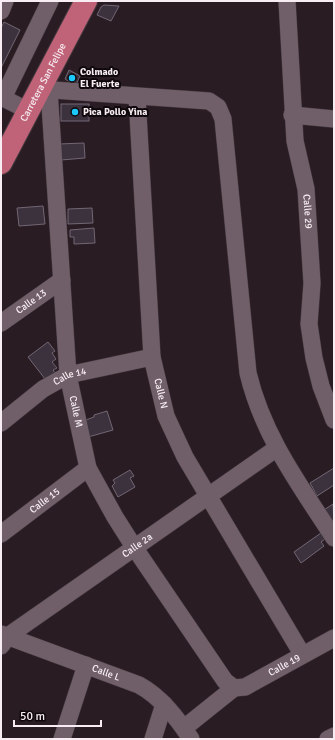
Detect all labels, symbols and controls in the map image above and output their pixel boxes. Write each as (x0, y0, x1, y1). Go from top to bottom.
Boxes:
street label: Carretera San Felipe (18, 41, 69, 124)
place label: Colmado El Fuerte (80, 66, 120, 90)
marker: Colmado El Fuerte (67, 73, 77, 83)
place label: Pica Pollo Yina (83, 106, 147, 118)
marker: Pica Pollo Yina (70, 107, 80, 117)
street label: Calle 29 (300, 194, 315, 229)
street label: Calle 13 (14, 287, 49, 317)
street label: Calle 14 (51, 365, 88, 388)
street label: Calle N (151, 377, 170, 410)
street label: Calle M (67, 395, 85, 428)
street label: Calle 15 (27, 485, 62, 516)
street label: Calle 2a (120, 531, 155, 560)
street label: Calle 19 (266, 652, 303, 679)
street label: Calle L (90, 662, 122, 683)
scale bar (14, 702, 101, 728)
text: 50 m (20, 709, 45, 724)

